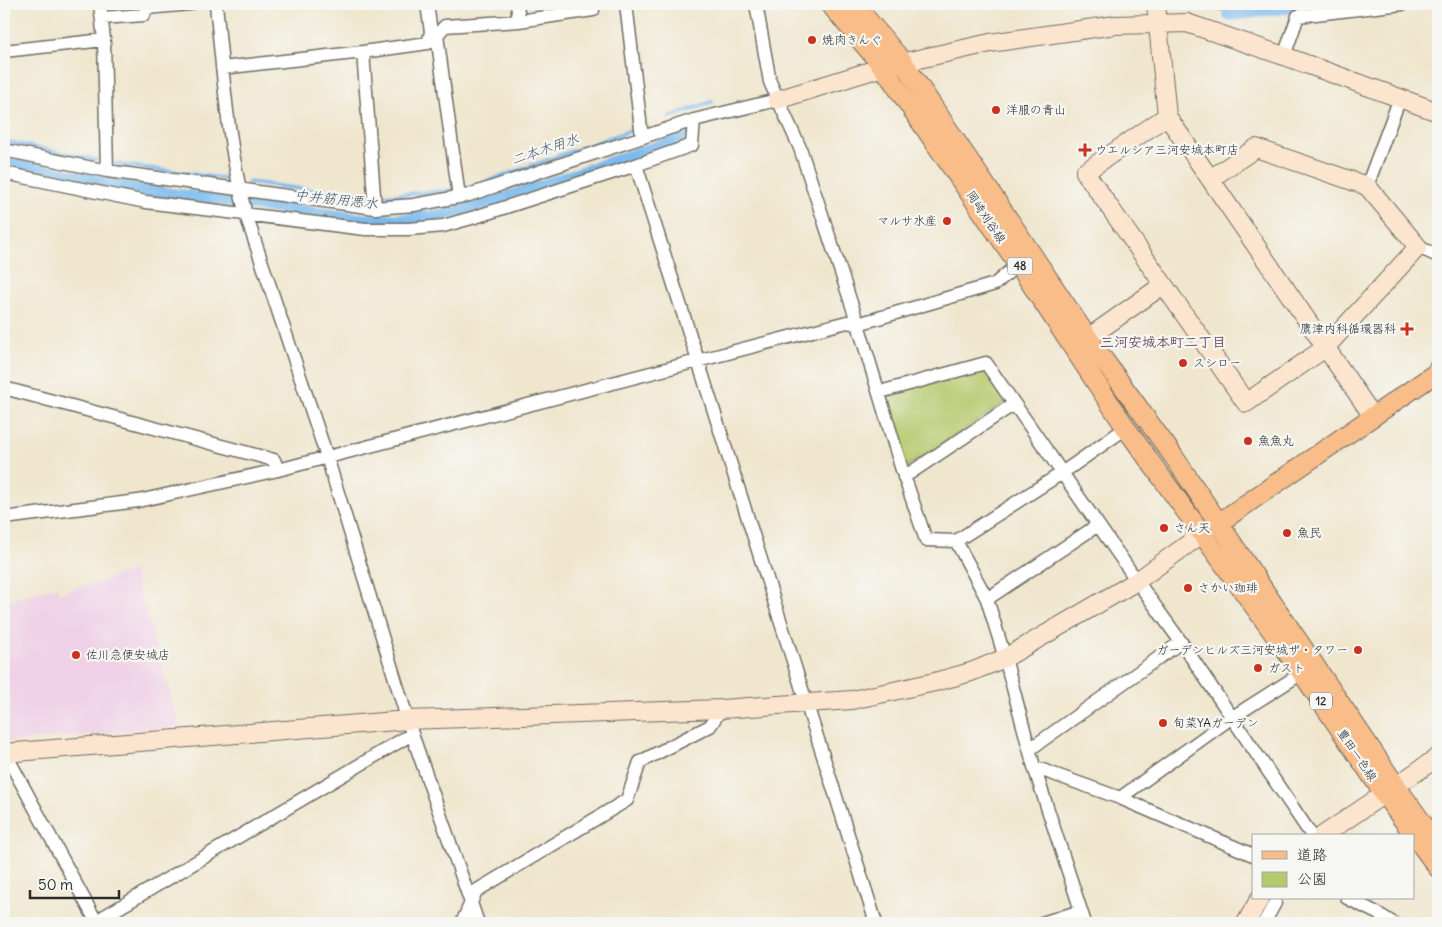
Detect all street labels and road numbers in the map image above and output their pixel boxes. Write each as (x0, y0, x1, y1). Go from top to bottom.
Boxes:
street label: 岡崎刈谷線 (963, 188, 1009, 246)
road number: 48 (1008, 258, 1032, 274)
road number: 12 (1310, 692, 1332, 709)
street label: 豊田一色線 (1334, 726, 1380, 784)

